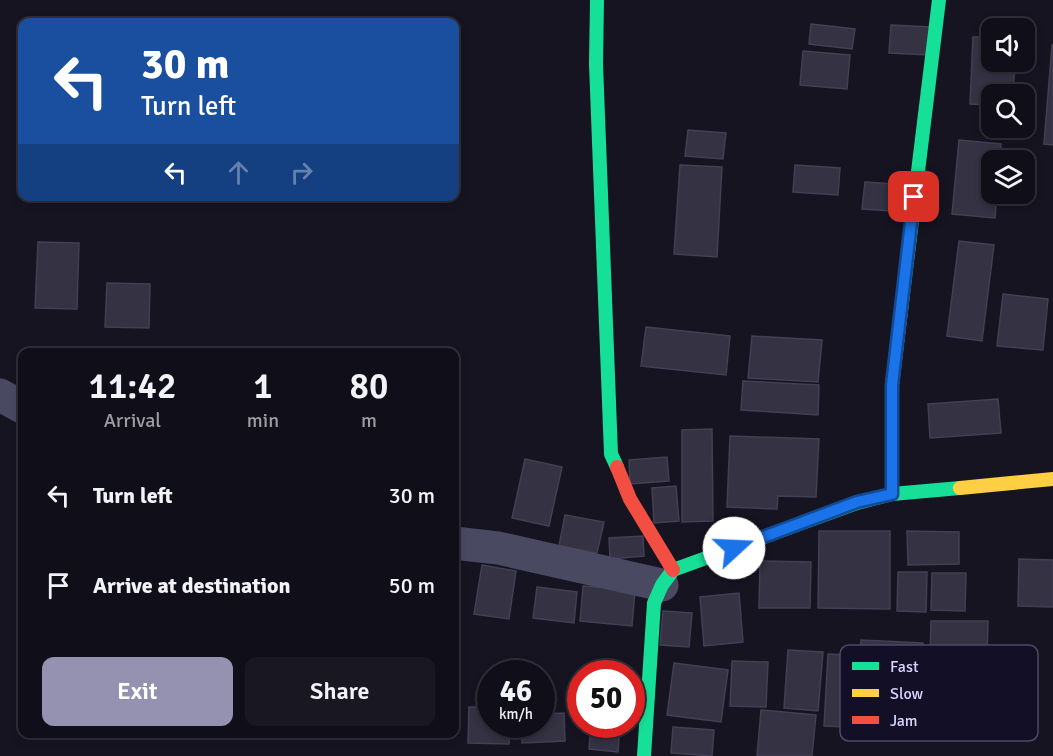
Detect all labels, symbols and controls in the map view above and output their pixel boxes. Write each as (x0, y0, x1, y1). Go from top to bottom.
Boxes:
map controls (981, 18, 1035, 204)
button: sound (981, 18, 1035, 72)
text: 30 m (141, 39, 230, 90)
icon: left (42, 42, 120, 120)
button: search (981, 84, 1035, 138)
text: Turn left (141, 90, 236, 123)
button: layers (981, 150, 1035, 204)
icon: left (159, 156, 192, 189)
icon: ahead (222, 156, 255, 189)
icon: right (285, 156, 318, 189)
pin (888, 171, 939, 222)
icon: arrive (897, 180, 930, 213)
text: 11:42 (88, 364, 176, 409)
text: 1 (253, 364, 273, 409)
text: 80 (350, 364, 389, 409)
text: Arrival (104, 408, 161, 433)
text: min (247, 408, 279, 433)
text: m (361, 408, 377, 433)
icon: left (42, 479, 75, 512)
text: Turn left (93, 482, 173, 509)
text: 30 m (389, 482, 435, 509)
position arrow (702, 516, 766, 580)
icon: arrive (42, 569, 75, 602)
text: Arrive at destination (93, 572, 290, 599)
text: 50 m (389, 572, 435, 599)
legend (840, 645, 1038, 741)
button: Exit (42, 657, 233, 726)
button: Share (245, 657, 435, 726)
text: Fast (890, 657, 919, 677)
speed limit sign: 50 (567, 660, 645, 738)
text: 46 (500, 673, 532, 710)
text: Slow (890, 684, 924, 704)
text: km/h (499, 705, 533, 723)
text: Jam (890, 711, 918, 731)

